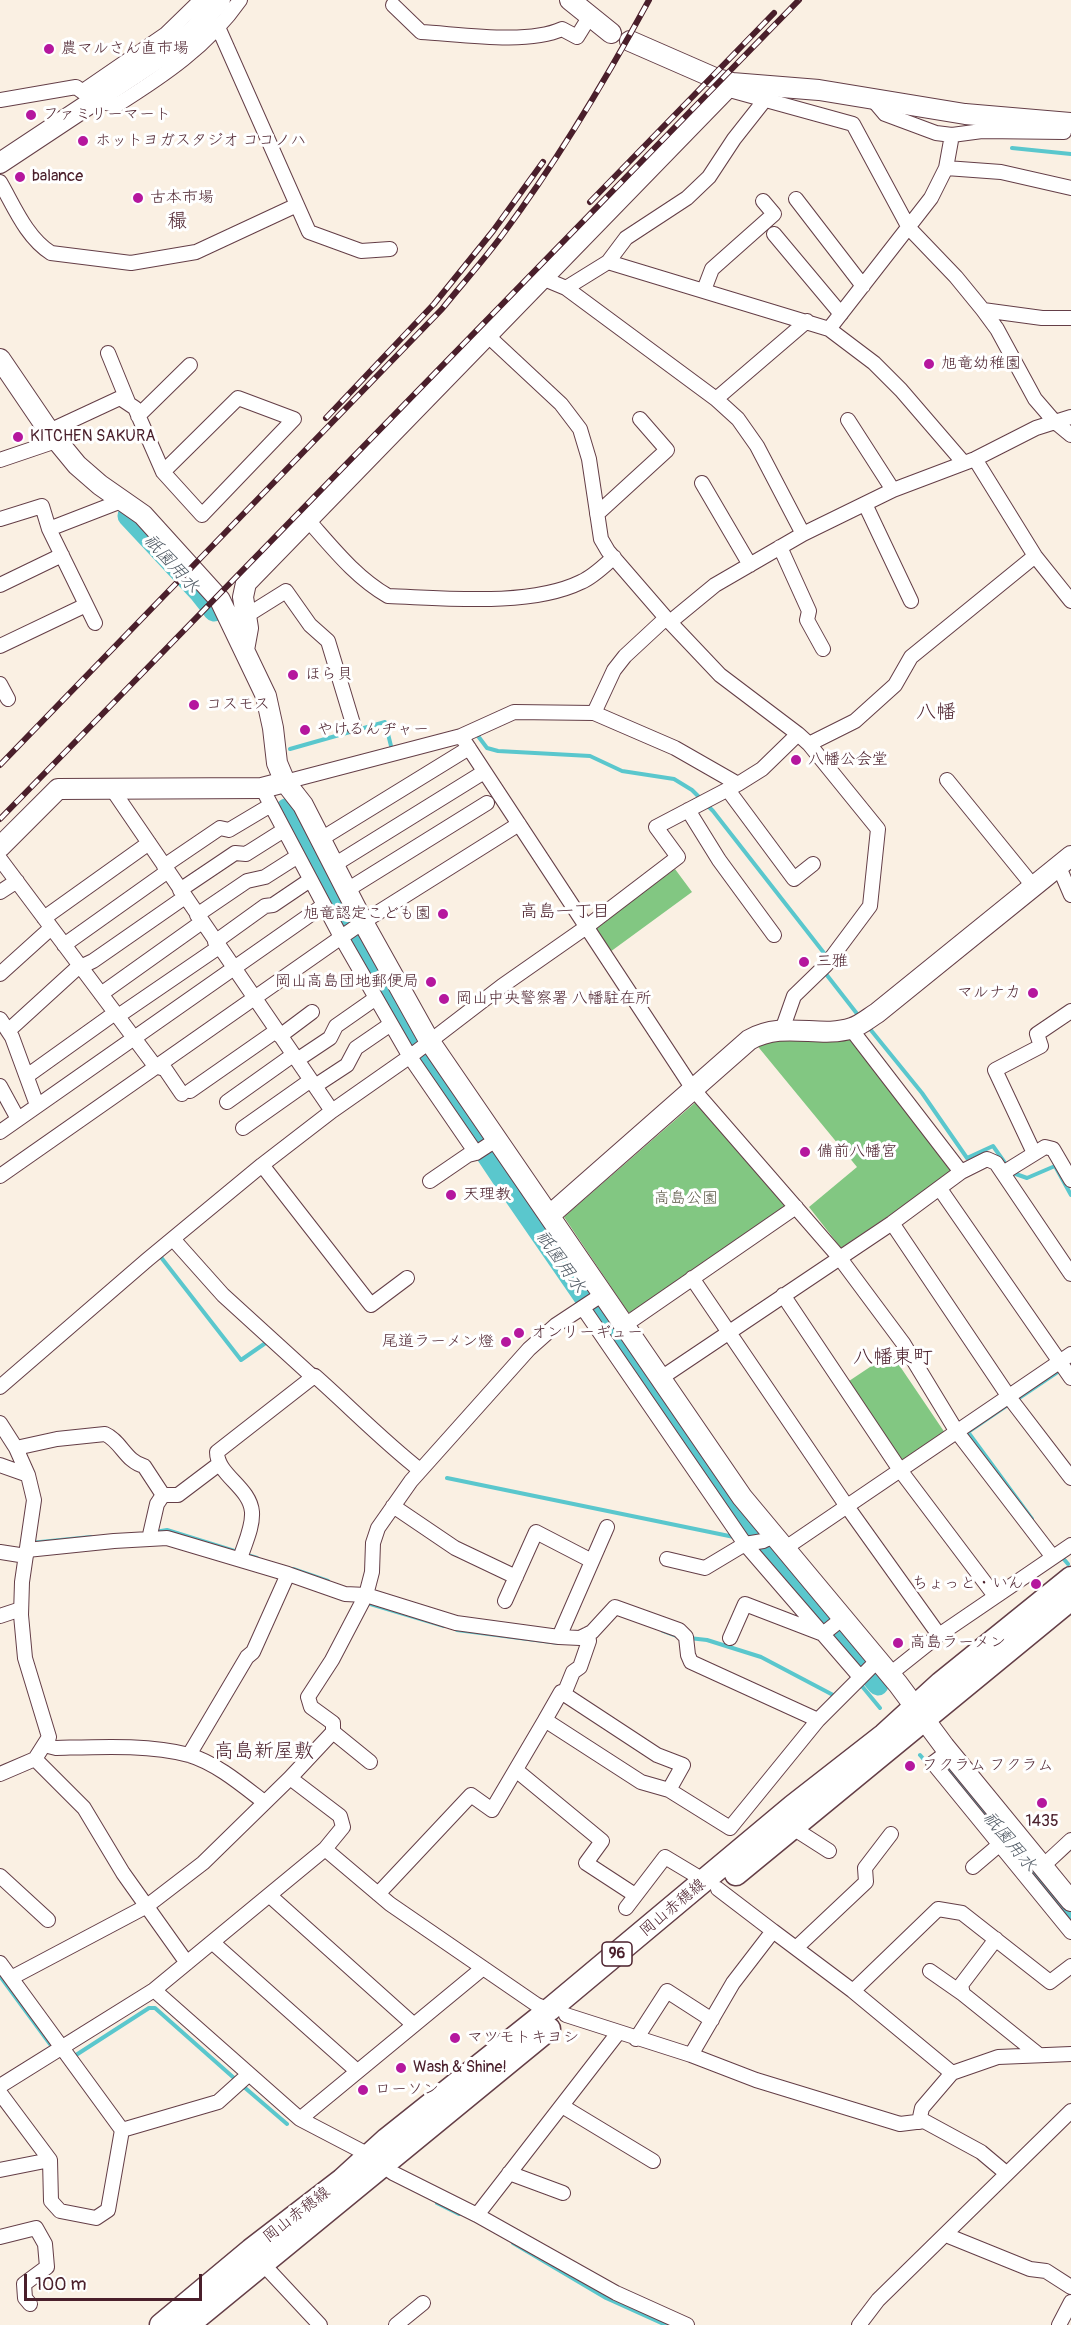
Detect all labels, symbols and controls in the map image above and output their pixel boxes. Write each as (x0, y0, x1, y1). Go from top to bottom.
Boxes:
place label: 農マルさん直市場 (61, 39, 189, 59)
marker: 農マルさん直市場 (42, 42, 56, 56)
place label: ファミリーマート (43, 105, 171, 125)
marker: ファミリーマート (24, 108, 38, 122)
place label: ホットヨガスタジオ ココノハ (95, 131, 306, 151)
marker: ホットヨガスタジオ ココノハ (76, 134, 90, 148)
place label: balance (32, 167, 83, 187)
marker: balance (13, 170, 27, 184)
place label: 古本市場 (150, 188, 214, 208)
marker: 古本市場 (131, 191, 145, 205)
district label: 穝 (167, 210, 187, 234)
place label: 旭竜幼稚園 (941, 354, 1021, 374)
marker: 旭竜幼稚園 (922, 357, 936, 371)
place label: KITCHEN SAKURA (30, 427, 156, 447)
marker: KITCHEN SAKURA (11, 430, 25, 444)
water label: 祇園用水 (139, 530, 203, 598)
place label: ほら貝 (305, 665, 353, 685)
marker: ほら貝 (286, 668, 300, 682)
place label: コスモス (206, 695, 270, 715)
marker: コスモス (187, 698, 201, 712)
district label: 八幡 (916, 701, 956, 725)
place label: やけるんヂャー (317, 720, 429, 740)
marker: やけるんヂャー (298, 723, 312, 737)
place label: 八幡公会堂 (808, 750, 888, 770)
marker: 八幡公会堂 (789, 753, 803, 767)
district label: 高島一丁目 (520, 901, 610, 923)
place label: 旭竜認定こども園 (303, 904, 431, 924)
marker: 旭竜認定こども園 (436, 907, 450, 921)
place label: 三雅 (816, 952, 848, 972)
marker: 三雅 (797, 955, 811, 969)
place label: 岡山高島団地郵便局 (275, 972, 419, 992)
marker: 岡山高島団地郵便局 (424, 975, 438, 989)
place label: マルナカ (957, 983, 1021, 1003)
marker: マルナカ (1026, 986, 1040, 1000)
place label: 岡山中央警察署 八幡駐在所 (456, 989, 651, 1009)
marker: 岡山中央警察署 八幡駐在所 (437, 992, 451, 1006)
place label: 備前八幡宮 (817, 1142, 897, 1162)
marker: 備前八幡宮 (798, 1145, 812, 1159)
place label: 天理教 (463, 1185, 511, 1205)
marker: 天理教 (444, 1188, 458, 1202)
park label: 高島公園 (654, 1189, 718, 1209)
water label: 祇園用水 (531, 1226, 589, 1298)
place label: オンリーギュー (531, 1323, 643, 1343)
marker: オンリーギュー (512, 1326, 526, 1340)
place label: 尾道ラーメン燈 (382, 1332, 494, 1352)
marker: 尾道ラーメン燈 (499, 1335, 513, 1349)
district label: 八幡東町 (853, 1346, 933, 1370)
place label: ちょっと・いん (912, 1574, 1024, 1594)
marker: ちょっと・いん (1029, 1577, 1043, 1591)
place label: 高島ラーメン (910, 1633, 1006, 1653)
marker: 高島ラーメン (891, 1636, 905, 1650)
district label: 高島新屋敷 (214, 1740, 314, 1764)
place label: フクラム フクラム (922, 1756, 1053, 1776)
marker: フクラム フクラム (903, 1759, 917, 1773)
marker: 1435 (1035, 1796, 1049, 1810)
water label: 祇園用水 (978, 1807, 1040, 1877)
place label: 1435 (1025, 1812, 1059, 1832)
street label: 岡山赤穂線 (636, 1875, 710, 1941)
road number: 96 (602, 1942, 632, 1966)
place label: マツモトキヨシ (467, 2028, 579, 2048)
marker: マツモトキヨシ (448, 2031, 462, 2045)
place label: Wash & Shine! (413, 2058, 507, 2078)
marker: Wash & Shine! (394, 2061, 408, 2075)
place label: ローソン (375, 2080, 439, 2100)
marker: ローソン (356, 2083, 370, 2097)
street label: 岡山赤穂線 (260, 2183, 334, 2247)
scale bar (27, 2262, 206, 2300)
text: 100 m (35, 2273, 87, 2296)

